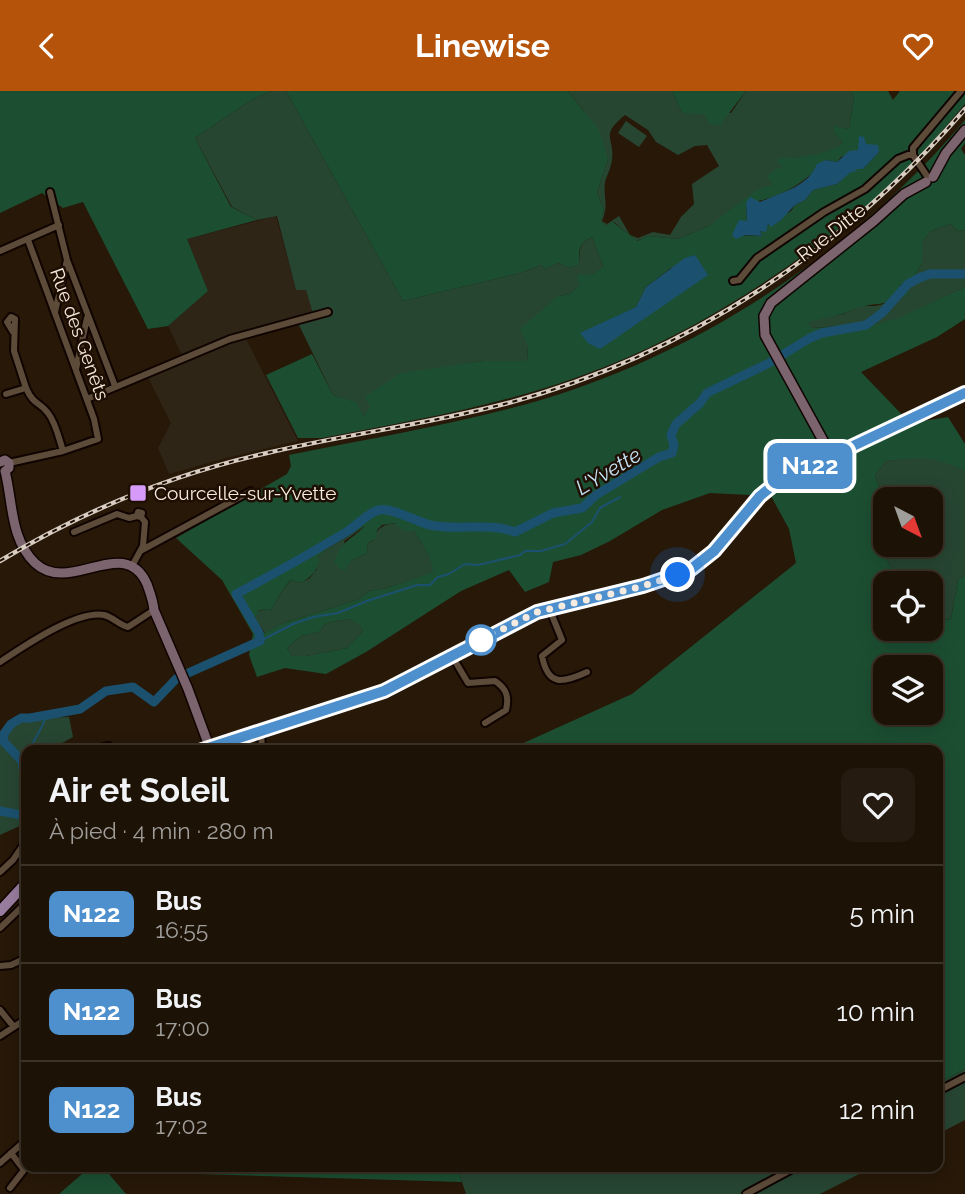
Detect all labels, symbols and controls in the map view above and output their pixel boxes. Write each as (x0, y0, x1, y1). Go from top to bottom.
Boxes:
icon: back (28, 27, 66, 65)
text: Linewise (415, 27, 550, 64)
icon: heart (899, 27, 937, 65)
street label: Rue Ditte (792, 198, 870, 266)
street label: Rue des Genêts (46, 265, 114, 403)
water label: L'Yvette (571, 442, 645, 500)
line badge: N122 (761, 443, 859, 489)
text: N122 (781, 451, 839, 480)
place label: Courcelle-sur-Yvette (154, 482, 336, 504)
marker: Courcelle-sur-Yvette (128, 483, 148, 503)
north arrow (873, 487, 943, 557)
map controls (873, 487, 943, 725)
your location (660, 557, 695, 592)
button: locate (873, 571, 943, 641)
unlabelled marker (466, 625, 496, 655)
button: layers (873, 655, 943, 725)
button: heart (841, 768, 915, 842)
text: Air et Soleil (49, 771, 229, 810)
text: À pied · 4 min · 280 m (49, 817, 274, 844)
text: Bus (155, 886, 202, 916)
text: N122 (63, 899, 120, 928)
text: 5 min (849, 899, 915, 929)
text: 16:55 (155, 916, 208, 943)
text: Bus (155, 984, 202, 1014)
text: N122 (63, 997, 120, 1026)
text: 10 min (837, 997, 915, 1027)
text: 17:00 (155, 1014, 210, 1041)
text: Bus (155, 1082, 202, 1112)
text: N122 (63, 1095, 120, 1124)
text: 12 min (839, 1095, 915, 1125)
text: 17:02 (155, 1112, 208, 1139)

